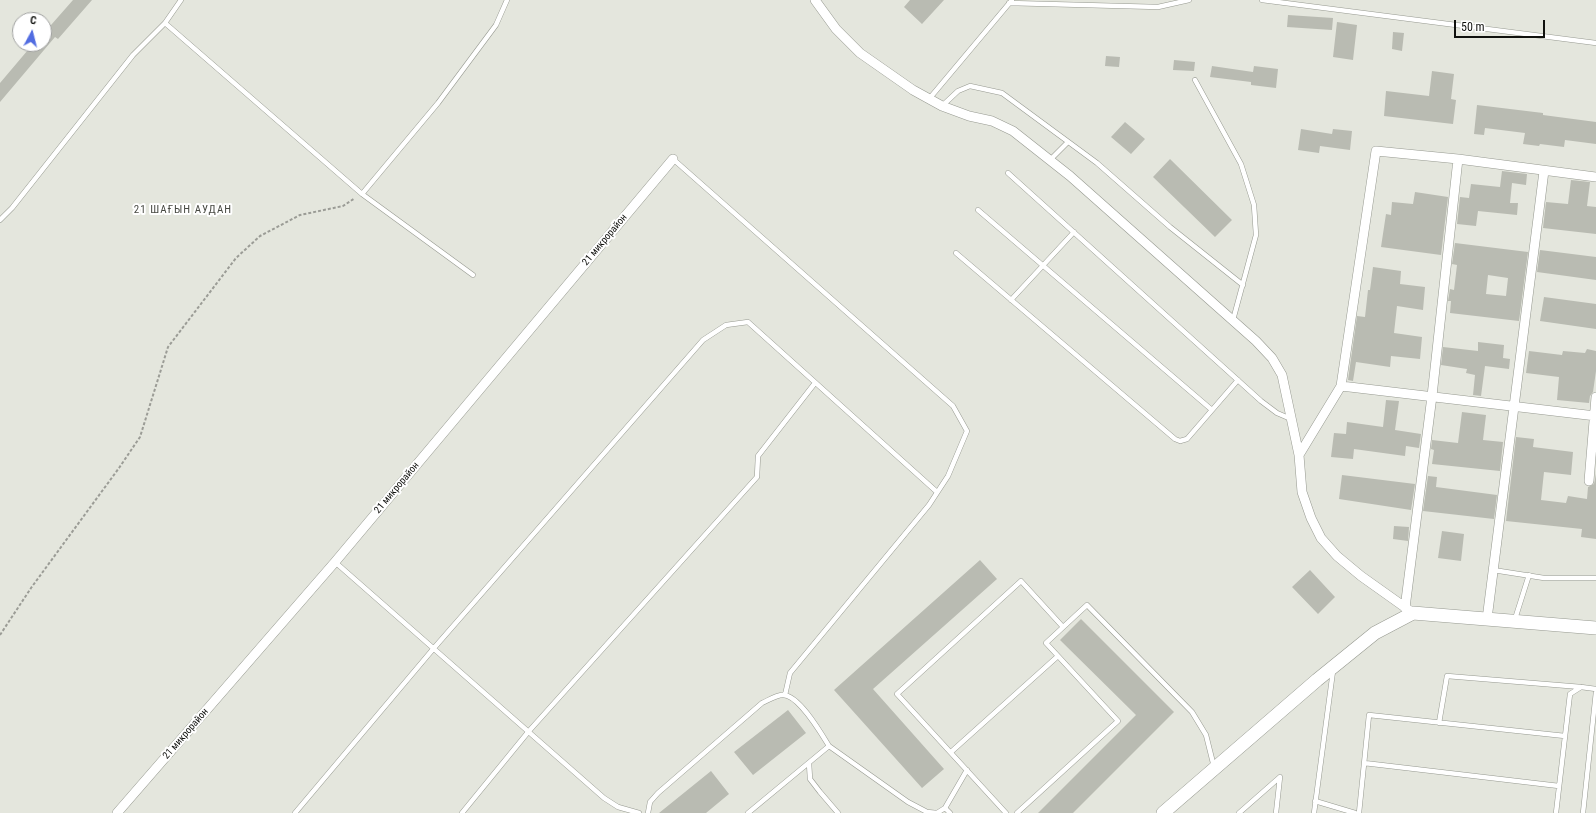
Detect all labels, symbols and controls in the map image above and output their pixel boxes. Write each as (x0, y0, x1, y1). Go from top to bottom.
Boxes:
north arrow (12, 12, 52, 52)
scale bar (1456, 12, 1547, 38)
text: С (29, 14, 37, 27)
text: 50 m (1461, 20, 1485, 34)
district label: 21 ШАҒЫН АУДАН (134, 203, 232, 217)
street label: 21 микрорайон (580, 212, 630, 268)
street label: 21 микрорайон (372, 460, 422, 516)
street label: 21 микрорайон (161, 706, 211, 762)

